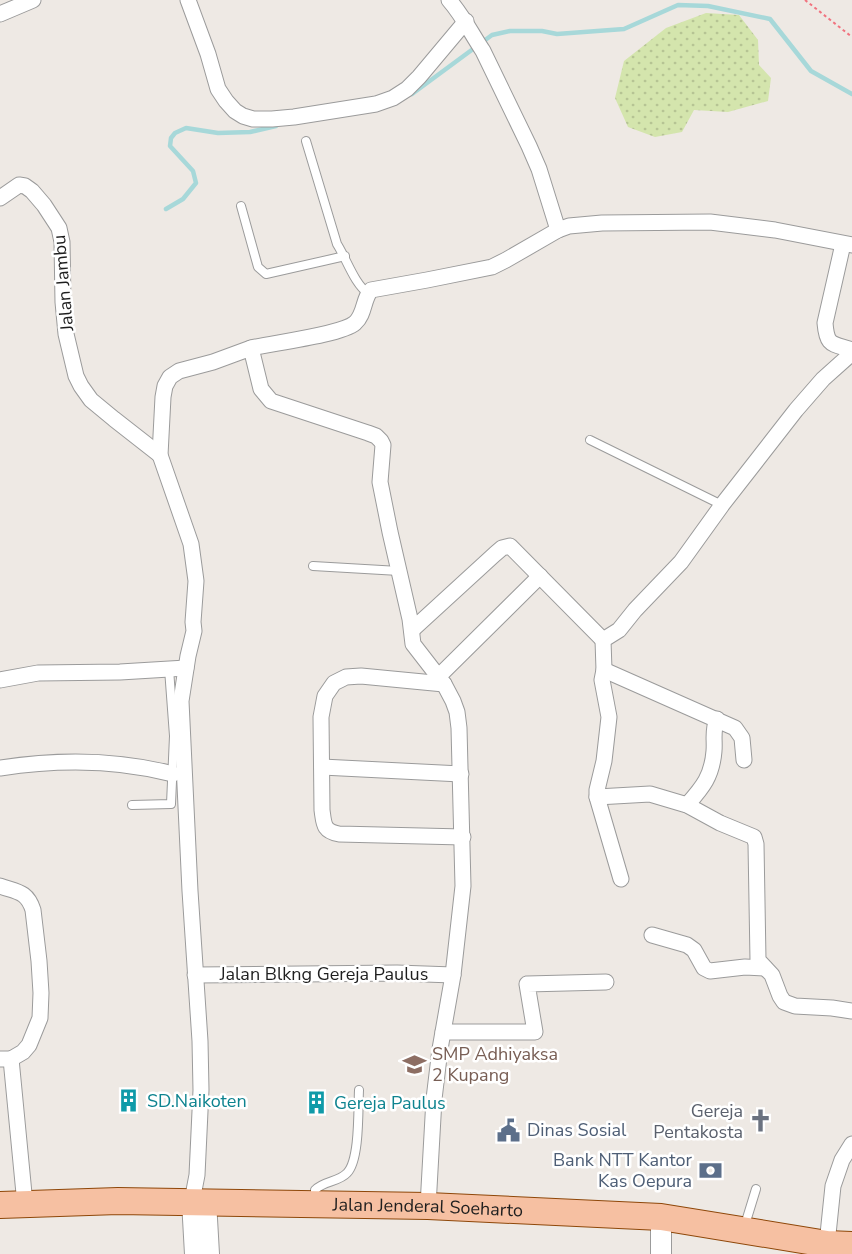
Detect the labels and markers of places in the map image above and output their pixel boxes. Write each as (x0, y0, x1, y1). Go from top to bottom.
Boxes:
place label: SMP Adhiyaksa 2 Kupang (432, 1042, 558, 1087)
school or university icon: SMP Adhiyaksa 2 Kupang (401, 1051, 427, 1077)
building icon: SD.Naikoten (116, 1088, 142, 1114)
place label: SD.Naikoten (147, 1089, 247, 1113)
building icon: Gereja Paulus (303, 1090, 329, 1116)
place label: Gereja Paulus (334, 1091, 446, 1115)
place label: Gereja Pentakosta (653, 1099, 743, 1144)
church icon: Gereja Pentakosta (748, 1108, 774, 1134)
public building icon: Dinas Sosial (496, 1117, 522, 1143)
place label: Dinas Sosial (527, 1118, 627, 1142)
place label: Bank NTT Kantor Kas Oepura (553, 1148, 693, 1193)
bank icon: Bank NTT Kantor Kas Oepura (697, 1157, 723, 1183)

